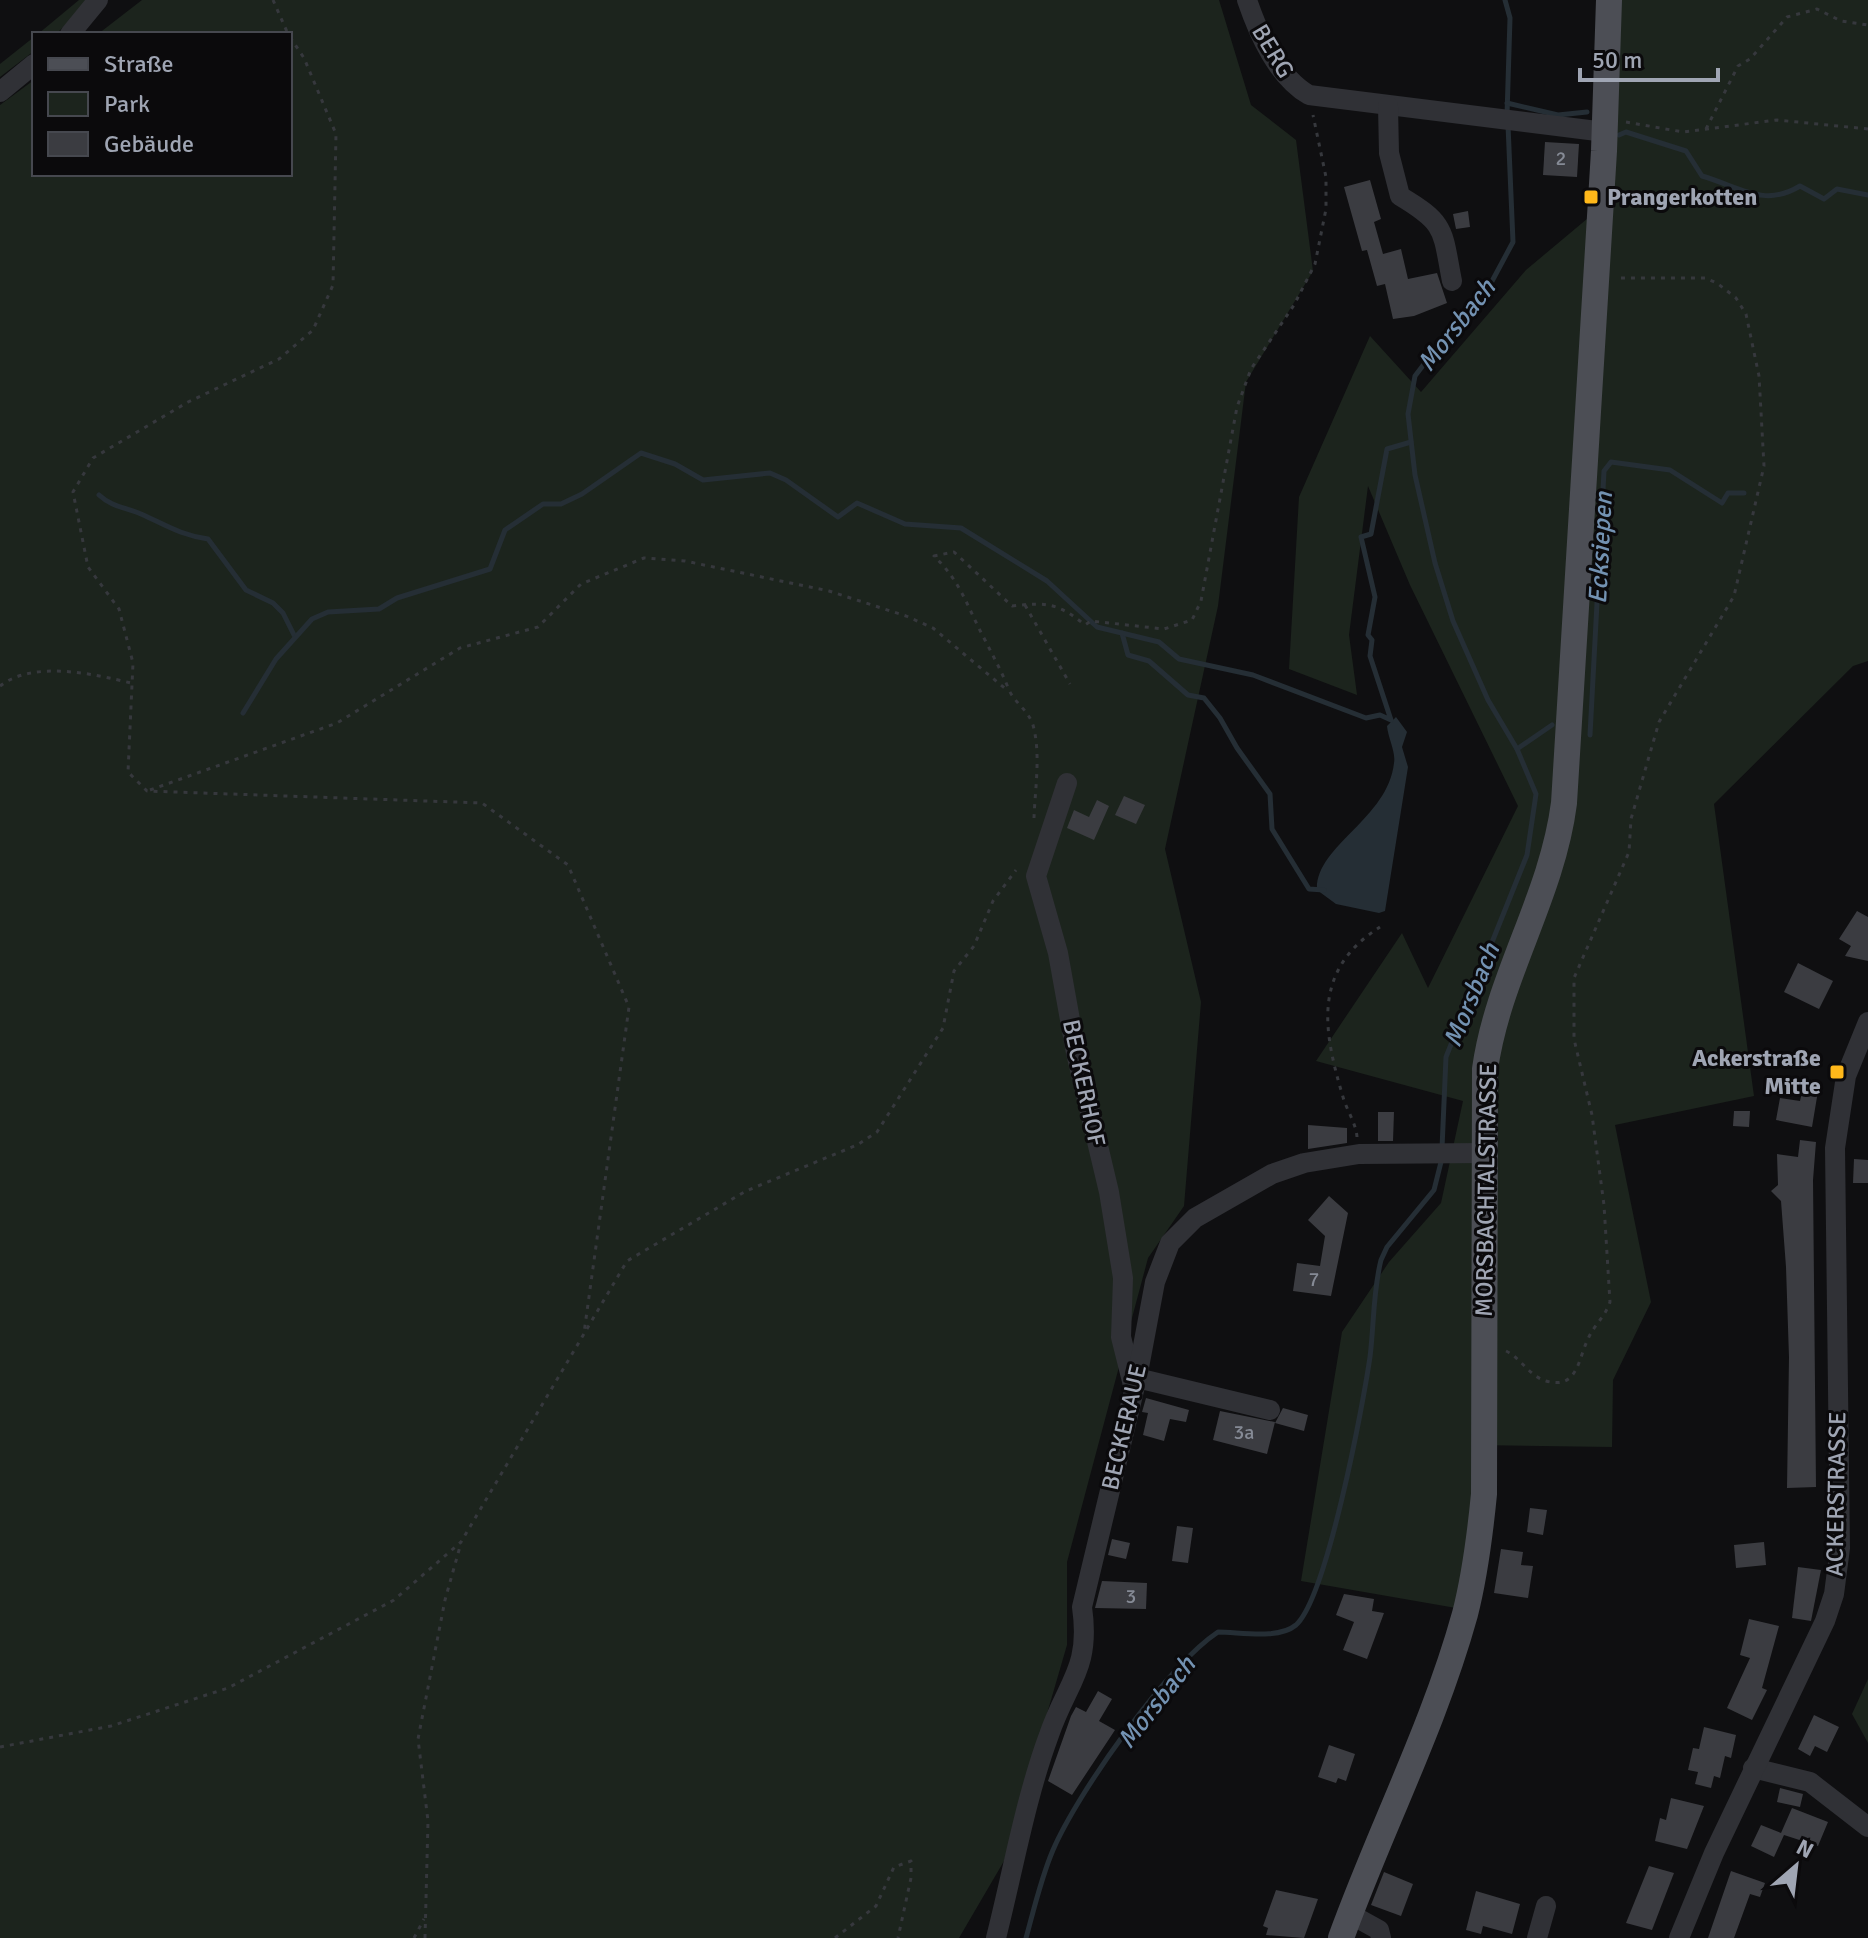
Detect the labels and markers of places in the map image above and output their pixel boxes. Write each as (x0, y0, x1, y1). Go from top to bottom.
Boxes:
place label: Prangerkotten (1607, 182, 1757, 212)
marker: Prangerkotten (1582, 188, 1600, 206)
place label: Ackerstraße Mitte (1692, 1043, 1821, 1101)
marker: Ackerstraße Mitte (1828, 1063, 1846, 1081)

